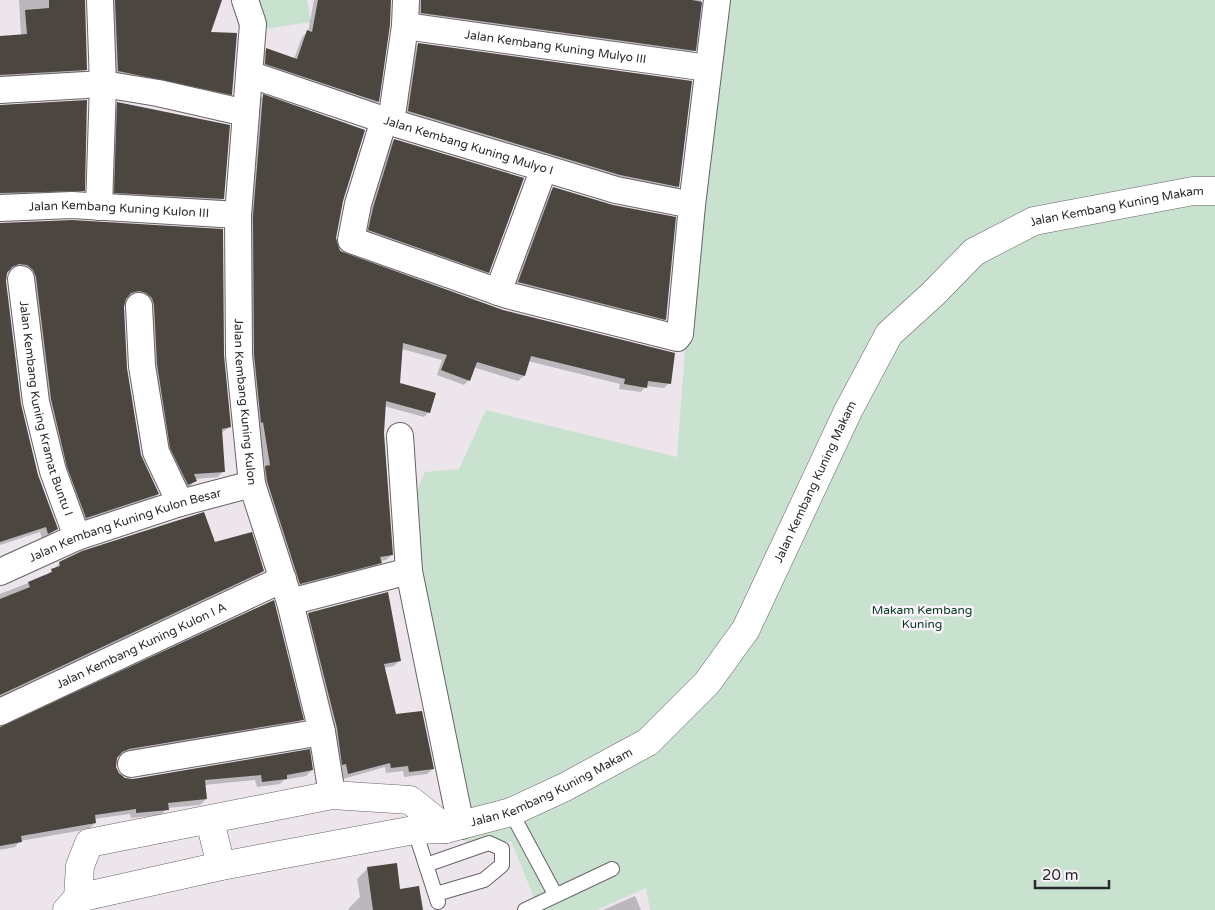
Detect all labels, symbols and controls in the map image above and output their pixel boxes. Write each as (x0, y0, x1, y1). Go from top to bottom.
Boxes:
street label: Jalan Kembang Kuning Mulyo III (464, 27, 647, 66)
street label: Jalan Kembang Kuning Mulyo I (382, 113, 555, 178)
street label: Jalan Kembang Kuning Makam (1027, 184, 1204, 229)
street label: Jalan Kembang Kuning Kulon III (28, 198, 210, 220)
street label: Jalan Kembang Kuning Kramat Buntu I (17, 300, 76, 518)
street label: Jalan Kembang Kuning Kulon (232, 318, 259, 486)
street label: Jalan Kembang Kuning Makam (771, 398, 859, 565)
street label: Jalan Kembang Kuning Kulon Besar (27, 485, 223, 565)
street label: Jalan Kembang Kuning Kulon I A (54, 600, 228, 692)
park label: Makam Kembang Kuning (872, 603, 972, 631)
street label: Jalan Kembang Kuning Makam (469, 745, 635, 829)
scale bar (1035, 858, 1109, 890)
text: 20 m (1042, 866, 1079, 884)

